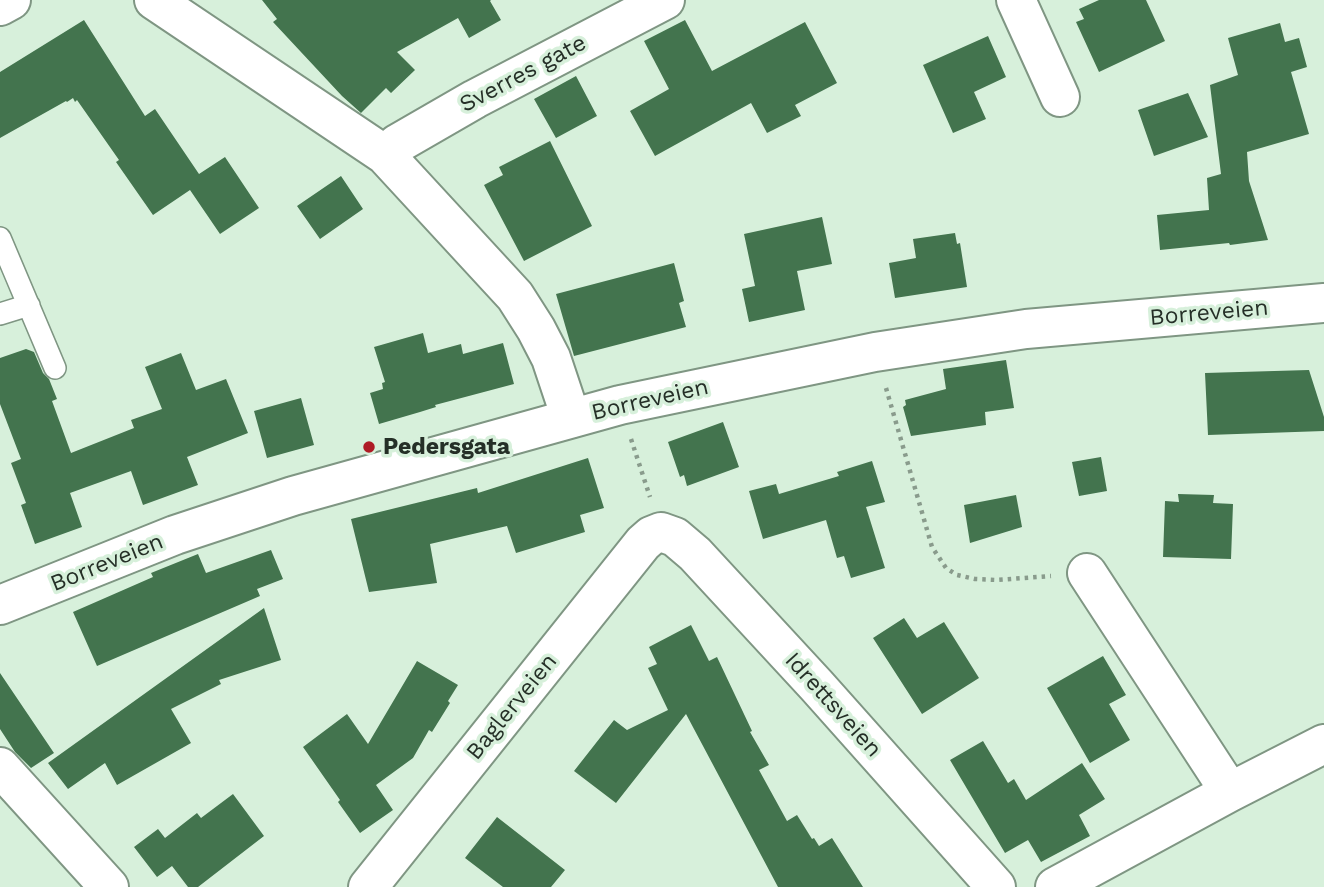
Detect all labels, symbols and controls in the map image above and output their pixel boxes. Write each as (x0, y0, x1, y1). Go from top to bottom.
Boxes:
street label: Sverres gate (455, 29, 591, 119)
street label: Borreveien (1149, 294, 1269, 332)
street label: Borreveien (589, 373, 711, 427)
place label: Pedersgata (383, 433, 510, 461)
marker: Pedersgata (361, 439, 377, 455)
street label: Borreveien (47, 528, 167, 598)
street label: Idrettsveien (779, 647, 887, 763)
street label: Baglerveien (461, 648, 563, 766)

